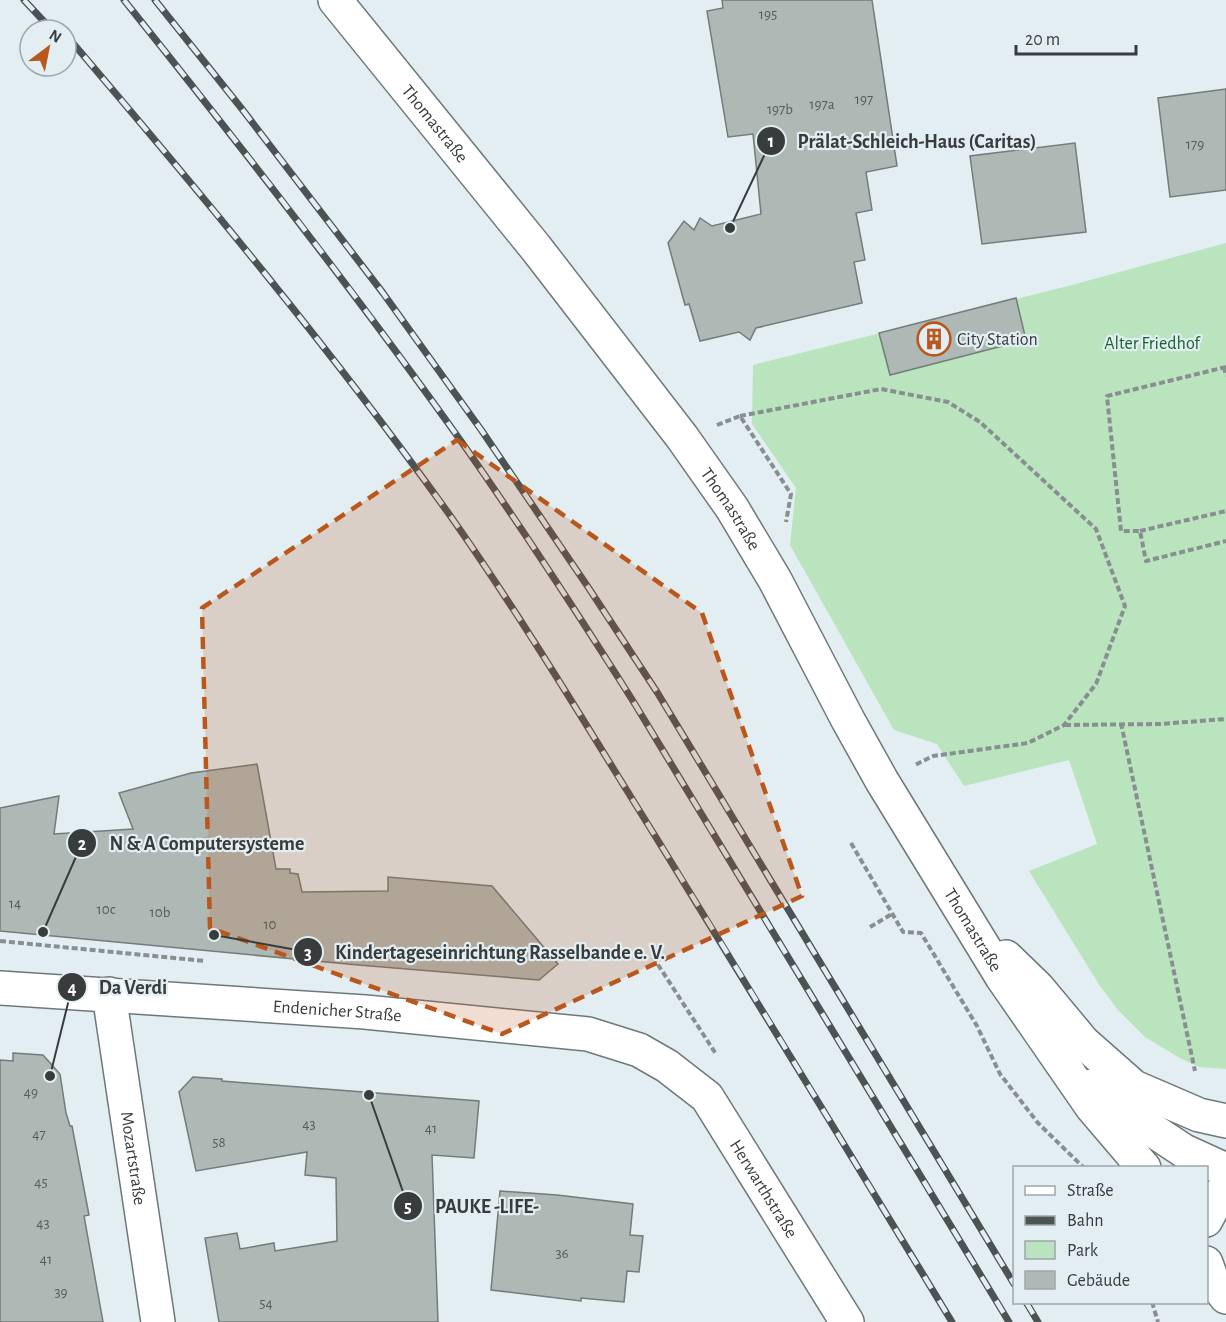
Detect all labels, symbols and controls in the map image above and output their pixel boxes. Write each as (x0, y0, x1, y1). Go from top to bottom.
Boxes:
house number: 195 (759, 7, 777, 22)
north arrow (18, 18, 78, 78)
scale bar (1016, 18, 1136, 56)
text: N (46, 26, 64, 46)
text: 20 m (1025, 31, 1060, 49)
street label: Thomastraße (398, 82, 471, 166)
house number: 197 (855, 92, 873, 107)
house number: 197a (809, 97, 835, 112)
house number: 197b (767, 102, 793, 117)
callout: Prälat-Schleich-Haus (Caritas) (756, 122, 1048, 160)
text: Prälat-Schleich-Haus (Caritas) (798, 132, 1036, 152)
text: 1 (768, 133, 774, 151)
house number: 179 (1186, 137, 1204, 152)
building icon: City Station (916, 321, 952, 357)
place label: City Station (957, 331, 1038, 349)
park label: Alter Friedhof (1104, 335, 1201, 353)
street label: Thomastraße (697, 465, 763, 554)
callout: N & A Computersysteme (67, 824, 316, 862)
text: N & A Computersysteme (110, 834, 304, 854)
text: 2 (78, 836, 87, 854)
street label: Thomastraße (940, 886, 1005, 975)
house number: 14 (9, 896, 21, 911)
house number: 10c (97, 902, 116, 917)
house number: 10b (150, 905, 171, 920)
house number: 10 (263, 917, 277, 932)
callout: Kindertageseinrichtung Rasselbande e. V. (293, 933, 677, 971)
text: Kindertageseinrichtung Rasselbande e. V. (335, 943, 665, 963)
text: 3 (304, 945, 312, 963)
callout: Da Verdi (57, 968, 179, 1006)
text: Da Verdi (99, 978, 167, 998)
text: 4 (67, 980, 77, 998)
street label: Endenicher Straße (272, 998, 402, 1026)
house number: 49 (24, 1085, 38, 1100)
street label: Mozartstraße (117, 1110, 148, 1206)
house number: 43 (302, 1117, 316, 1132)
house number: 41 (425, 1121, 437, 1136)
house number: 47 (32, 1127, 46, 1142)
house number: 58 (212, 1135, 226, 1150)
street label: Herwarthstraße (726, 1137, 800, 1241)
legend (1013, 1166, 1208, 1304)
house number: 45 (34, 1175, 48, 1190)
text: Straße (1067, 1182, 1113, 1200)
callout: PAUKE -LIFE- (393, 1187, 551, 1225)
text: PAUKE -LIFE- (435, 1197, 539, 1217)
text: 5 (404, 1198, 412, 1216)
text: Bahn (1067, 1212, 1103, 1230)
house number: 43 (36, 1216, 50, 1231)
text: Park (1067, 1242, 1099, 1260)
house number: 36 (555, 1246, 569, 1261)
house number: 41 (40, 1252, 52, 1267)
text: Gebäude (1067, 1272, 1130, 1290)
house number: 39 (54, 1285, 68, 1300)
house number: 54 (259, 1296, 273, 1311)

